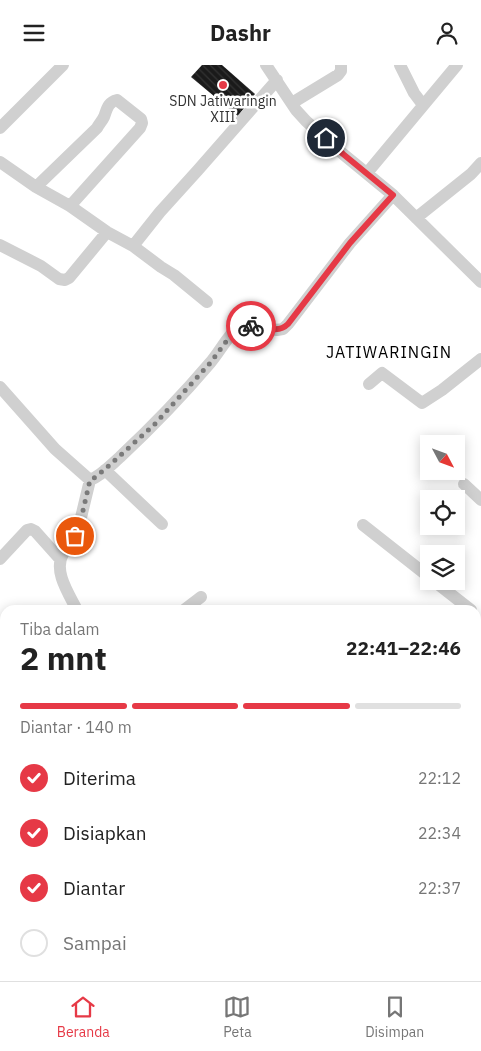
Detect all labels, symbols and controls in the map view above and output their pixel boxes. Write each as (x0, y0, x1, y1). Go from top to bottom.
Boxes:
text: Dashr (210, 18, 271, 47)
icon: menu (20, 19, 48, 47)
icon: person (433, 19, 461, 47)
marker: SDN Jatiwaringin XIII (217, 79, 229, 91)
place label: SDN Jatiwaringin XIII (169, 92, 277, 126)
pin (305, 117, 347, 159)
icon: home (312, 124, 340, 152)
courier (226, 301, 276, 351)
icon: bike (237, 312, 265, 340)
district label: JATIWARINGIN (326, 342, 452, 362)
north arrow (420, 435, 465, 480)
map controls (420, 435, 465, 590)
button: locate (420, 490, 465, 535)
pin (54, 515, 96, 557)
icon: bag (61, 522, 89, 550)
button: layers (420, 545, 465, 590)
text: Tiba dalam (20, 619, 99, 639)
text: 22:41–22:46 (346, 636, 461, 660)
text: 2 mnt (20, 637, 107, 679)
text: Diantar · 140 m (20, 717, 132, 737)
icon: check (20, 764, 48, 792)
text: Diterima (63, 766, 136, 790)
text: 22:12 (418, 768, 461, 788)
icon: check (20, 819, 48, 847)
text: Disiapkan (63, 821, 147, 845)
text: 22:34 (418, 823, 461, 843)
icon: check (20, 874, 48, 902)
text: Diantar (63, 876, 125, 900)
text: 22:37 (418, 878, 461, 898)
text: Sampai (63, 931, 127, 955)
tab: Beranda (57, 993, 110, 1041)
tab: Peta (223, 993, 252, 1041)
tab: Disimpan (365, 993, 424, 1041)

